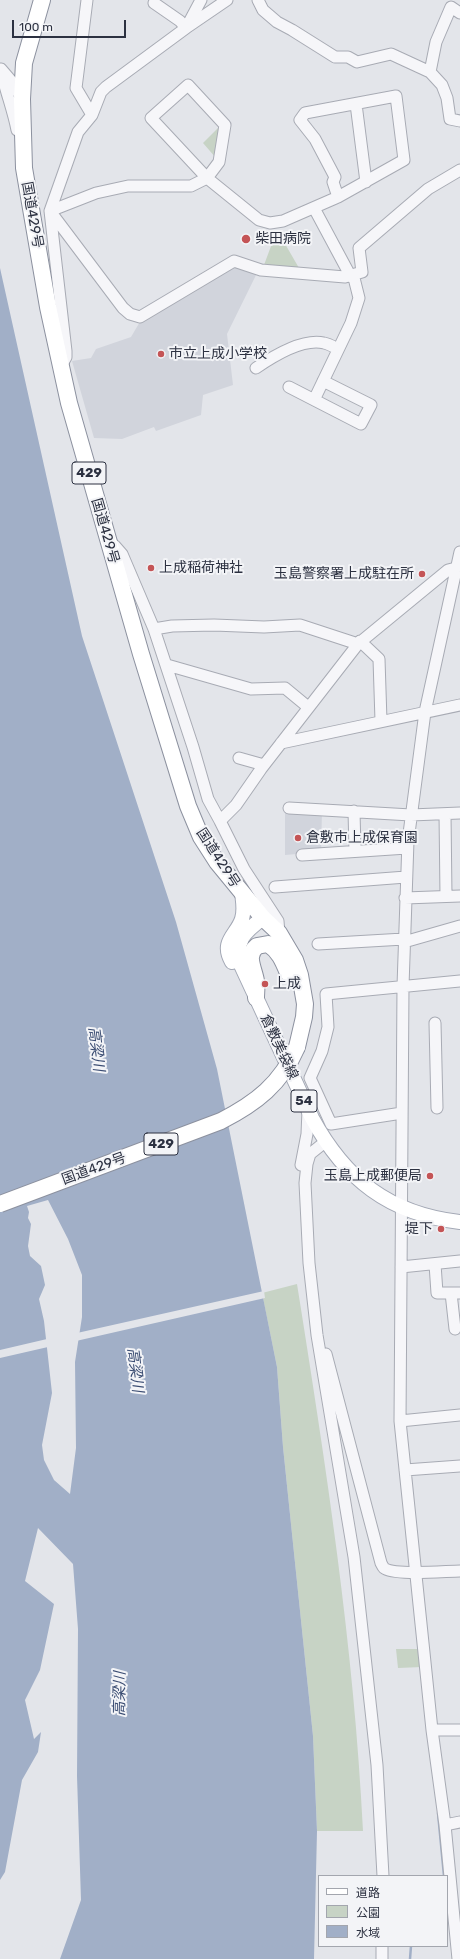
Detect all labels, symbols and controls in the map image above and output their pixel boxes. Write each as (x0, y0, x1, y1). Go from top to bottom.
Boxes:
scale bar (14, 12, 128, 38)
text: 100 m (19, 20, 53, 34)
street label: 国道429号 (18, 180, 46, 250)
place label: 柴田病院 (255, 231, 311, 247)
marker: 柴田病院 (240, 233, 252, 245)
place label: 市立上成小学校 (169, 346, 267, 362)
marker: 市立上成小学校 (156, 349, 166, 359)
road number: 429 (72, 462, 106, 484)
street label: 国道429号 (88, 496, 122, 566)
place label: 上成稲荷神社 (159, 560, 243, 576)
marker: 上成稲荷神社 (146, 563, 156, 573)
place label: 玉島警察署上成駐在所 (274, 566, 414, 582)
marker: 玉島警察署上成駐在所 (417, 569, 427, 579)
street label: 国道429号 (193, 825, 243, 891)
place label: 倉敷市上成保育園 (306, 830, 418, 846)
marker: 倉敷市上成保育園 (293, 833, 303, 843)
place label: 上成 (273, 976, 301, 992)
marker: 上成 (260, 979, 270, 989)
street label: 倉敷美袋線 (257, 1012, 301, 1082)
water label: 高梁川 (84, 1026, 108, 1072)
road number: 54 (291, 1090, 317, 1112)
road number: 429 (144, 1133, 178, 1155)
street label: 国道429号 (60, 1150, 128, 1188)
place label: 玉島上成郵便局 (324, 1168, 422, 1184)
marker: 玉島上成郵便局 (425, 1171, 435, 1181)
place label: 堤下 (405, 1221, 433, 1237)
marker: 堤下 (436, 1224, 446, 1234)
water label: 高梁川 (123, 1347, 147, 1393)
water label: 高梁川 (111, 1671, 129, 1717)
legend (318, 1875, 448, 1947)
text: 道路 (356, 1886, 380, 1900)
text: 公園 (356, 1906, 380, 1920)
text: 水域 (356, 1926, 380, 1940)

